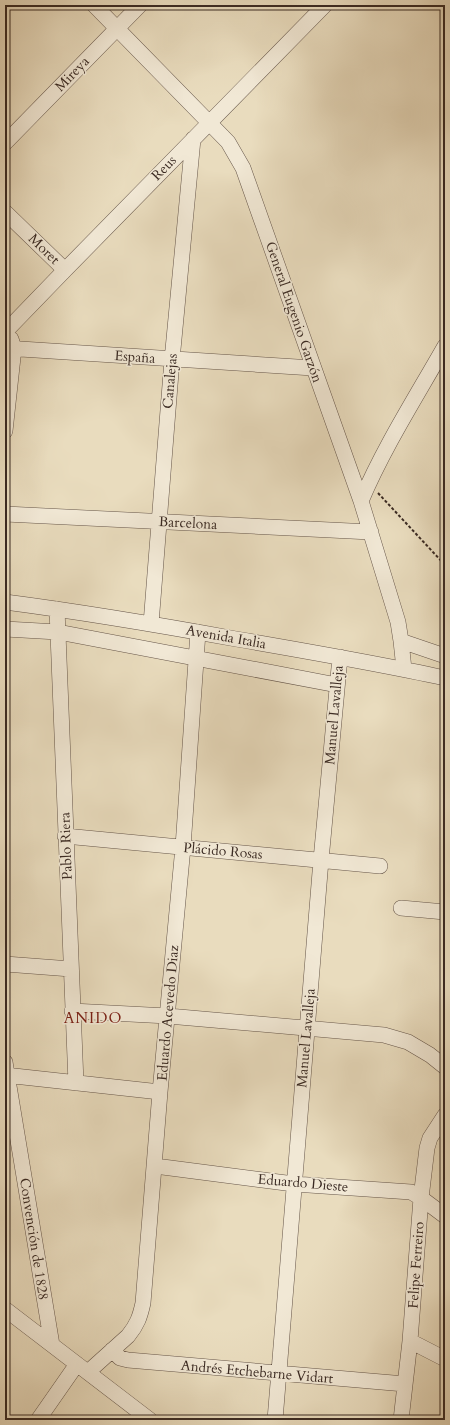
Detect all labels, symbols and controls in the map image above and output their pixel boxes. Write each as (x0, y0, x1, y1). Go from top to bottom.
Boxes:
street label: Mireya (51, 52, 93, 96)
street label: Reus (147, 151, 181, 185)
street label: Moret (24, 229, 64, 269)
street label: General Eugenio Garzón (261, 239, 327, 385)
street label: España (114, 346, 156, 368)
street label: Canalejas (158, 352, 182, 409)
street label: Barcelona (158, 512, 218, 534)
street label: Avenida Italia (184, 621, 268, 653)
street label: Manuel Lavalleja (320, 665, 348, 765)
street label: Pablo Riera (55, 812, 77, 880)
street label: Plácido Rosas (182, 838, 264, 864)
street label: Eduardo Acevedo Diaz (153, 944, 183, 1082)
street label: Manuel Lavalleja (292, 988, 320, 1088)
district label: ANIDO (64, 1008, 122, 1028)
street label: Eduardo Dieste (257, 1170, 349, 1196)
street label: Convención de 1828 (15, 1177, 53, 1301)
street label: Felipe Ferreiro (403, 1221, 429, 1309)
street label: Andrés Etchebarne Vidart (180, 1356, 334, 1388)

